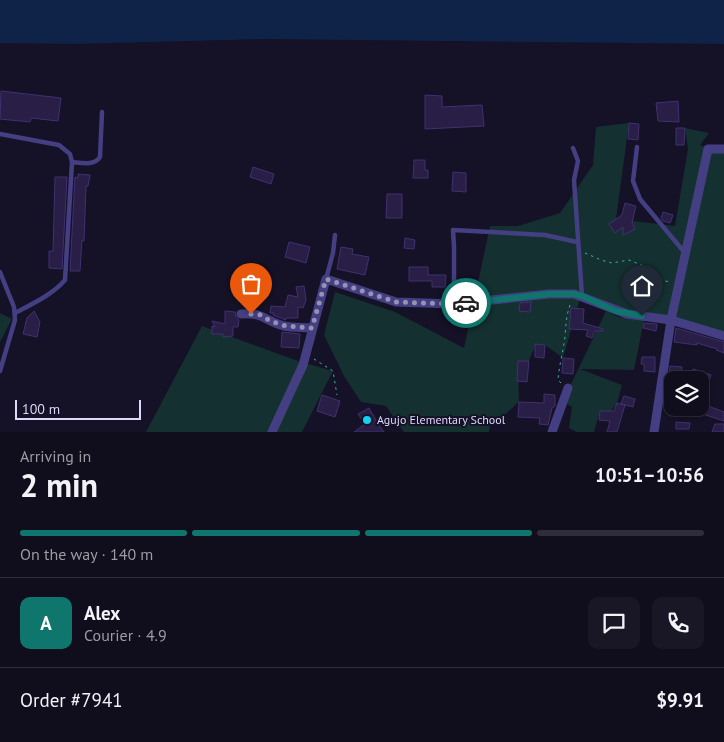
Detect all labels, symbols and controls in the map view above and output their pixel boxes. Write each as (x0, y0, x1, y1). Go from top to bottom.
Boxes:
pin (230, 263, 272, 314)
pin (621, 265, 663, 316)
icon: bag (237, 270, 265, 298)
icon: home (628, 272, 656, 300)
courier (441, 278, 491, 328)
icon: car (452, 289, 480, 317)
map controls (664, 371, 709, 416)
button: layers (664, 371, 709, 416)
scale bar (15, 397, 141, 420)
text: 100 m (22, 400, 60, 418)
place label: Agujo Elementary School (377, 412, 506, 427)
marker: Agujo Elementary School (361, 414, 373, 426)
text: Arriving in (20, 446, 91, 466)
text: 10:51–10:56 (595, 463, 704, 487)
text: 2 min (20, 464, 98, 506)
text: On the way · 140 m (20, 544, 153, 564)
button: chat (588, 597, 640, 649)
button: phone (652, 597, 704, 649)
text: Alex (84, 601, 120, 625)
text: A (40, 611, 52, 635)
text: Courier · 4.9 (84, 625, 167, 645)
text: Order #7941 (20, 688, 123, 712)
text: $9.91 (656, 688, 704, 712)

